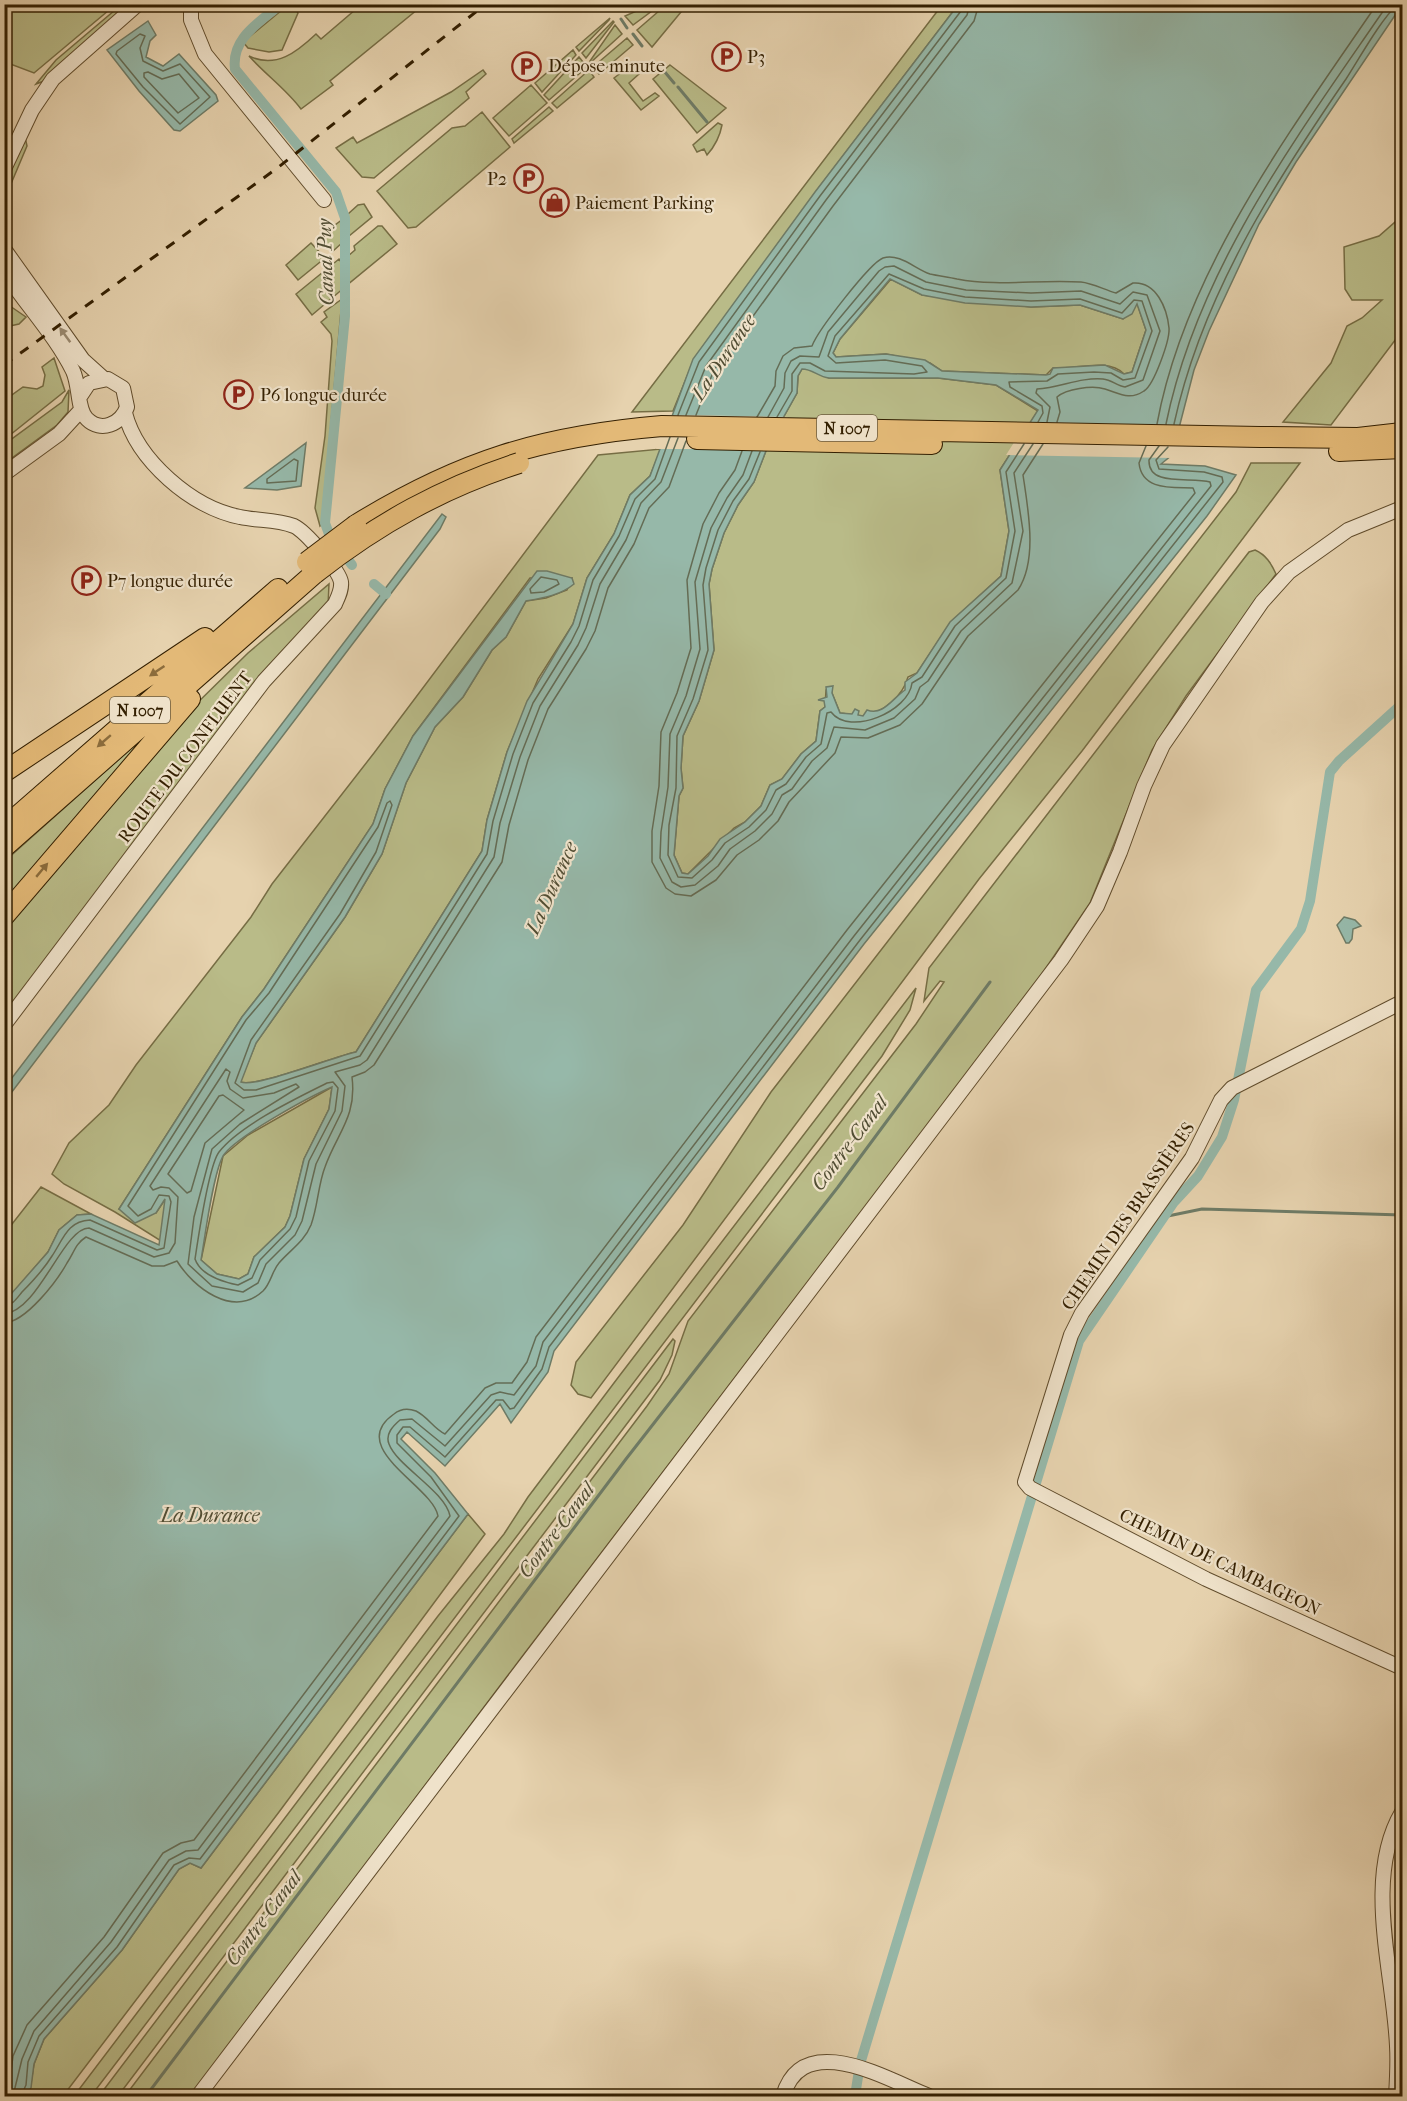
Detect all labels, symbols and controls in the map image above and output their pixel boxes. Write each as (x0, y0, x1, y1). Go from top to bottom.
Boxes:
parking icon: P3 (710, 41, 742, 73)
place label: P3 (747, 47, 765, 68)
parking icon: Dépose minute (511, 50, 543, 82)
place label: Dépose minute (548, 56, 665, 77)
parking icon: P2 (512, 163, 544, 195)
place label: P2 (487, 169, 507, 190)
shop icon: Paiement Parking (538, 187, 570, 219)
place label: Paiement Parking (575, 193, 714, 214)
water label: Canal Puy (312, 217, 339, 306)
water label: La Durance (685, 309, 761, 406)
one-way arrow (59, 327, 71, 342)
parking icon: P6 longue durée (223, 379, 255, 411)
place label: P6 longue durée (260, 385, 387, 406)
road number: N 1007 (817, 415, 877, 441)
parking icon: P7 longue durée (70, 565, 102, 597)
place label: P7 longue durée (107, 571, 233, 592)
one-way arrow (149, 665, 165, 677)
street label: ROUTE DU CONFLUENT (114, 667, 257, 847)
road number: N 1007 (110, 697, 170, 723)
one-way arrow (96, 734, 112, 747)
water label: La Durance (520, 837, 582, 940)
one-way arrow (35, 863, 48, 878)
water label: Contre-Canal (806, 1090, 894, 1195)
street label: CHEMIN DES BRASSIÈRES (1057, 1118, 1199, 1314)
water label: Contre-Canal (513, 1477, 601, 1582)
water label: La Durance (159, 1504, 260, 1527)
street label: CHEMIN DE CAMBAGEON (1116, 1504, 1324, 1621)
water label: Contre-Canal (220, 1865, 308, 1970)

